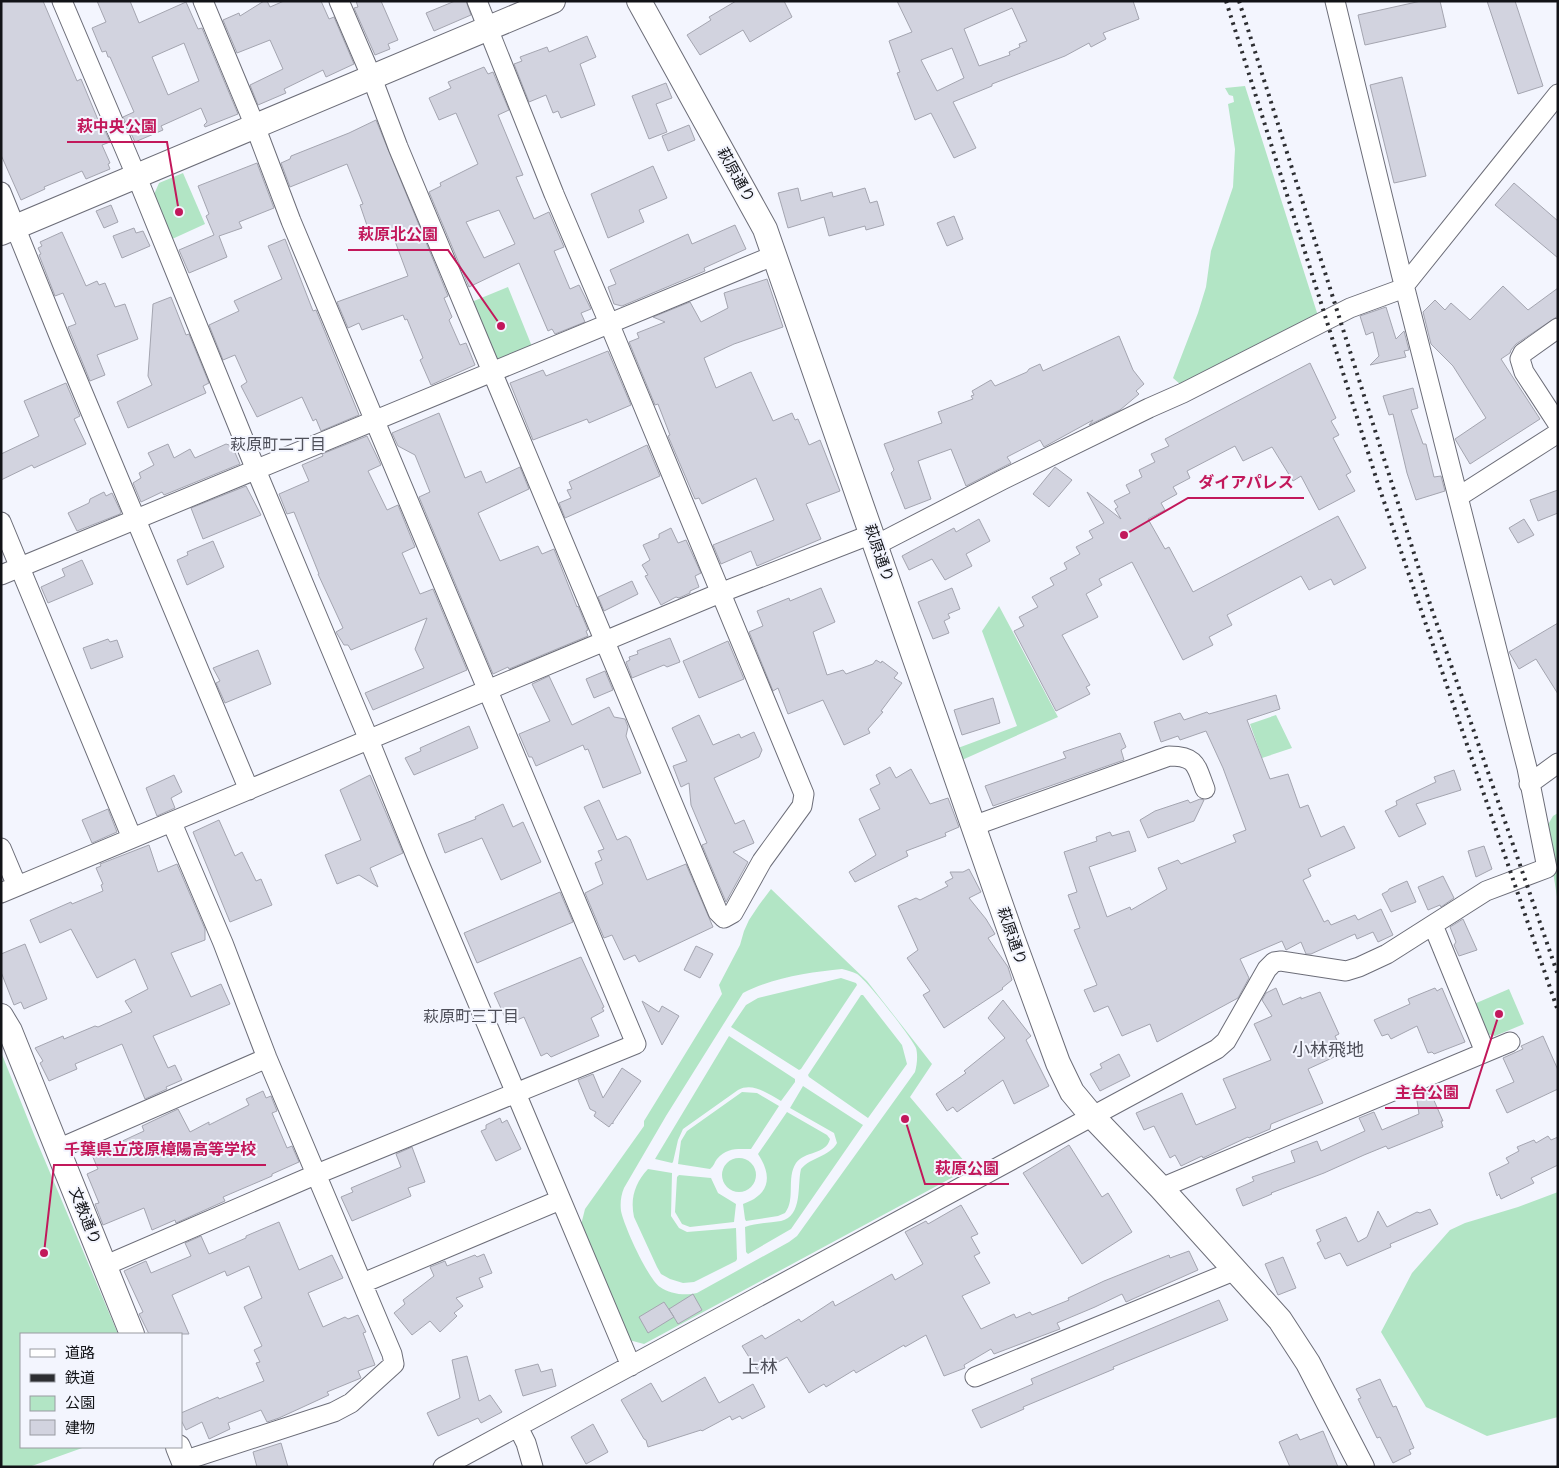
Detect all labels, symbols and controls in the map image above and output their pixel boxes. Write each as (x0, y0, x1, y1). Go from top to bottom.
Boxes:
callout: 萩中央公園 (67, 111, 167, 142)
text: 萩中央公園 (77, 117, 157, 136)
street label: 萩原通り (714, 144, 758, 206)
callout: 萩原北公園 (348, 219, 448, 250)
text: 萩原北公園 (358, 225, 438, 244)
district label: 萩原町二丁目 (230, 435, 326, 454)
callout: ダイアパレス (1188, 467, 1304, 498)
text: ダイアパレス (1198, 473, 1294, 492)
street label: 萩原通り (861, 522, 897, 584)
street label: 萩原通り (994, 905, 1030, 967)
district label: 萩原町三丁目 (423, 1007, 519, 1026)
district label: 小林飛地 (1292, 1039, 1364, 1061)
callout: 主台公園 (1385, 1077, 1469, 1108)
text: 主台公園 (1395, 1083, 1459, 1102)
callout: 千葉県立茂原樟陽高等学校 (54, 1134, 266, 1165)
text: 千葉県立茂原樟陽高等学校 (64, 1140, 256, 1159)
callout: 萩原公園 (925, 1153, 1009, 1184)
text: 萩原公園 (935, 1159, 999, 1178)
street label: 文教通り (65, 1185, 105, 1247)
legend (20, 1333, 182, 1448)
text: 道路 (65, 1344, 95, 1362)
district label: 上林 (742, 1356, 778, 1378)
text: 鉄道 (65, 1369, 95, 1387)
text: 公園 (65, 1394, 95, 1412)
text: 建物 (65, 1419, 95, 1437)

